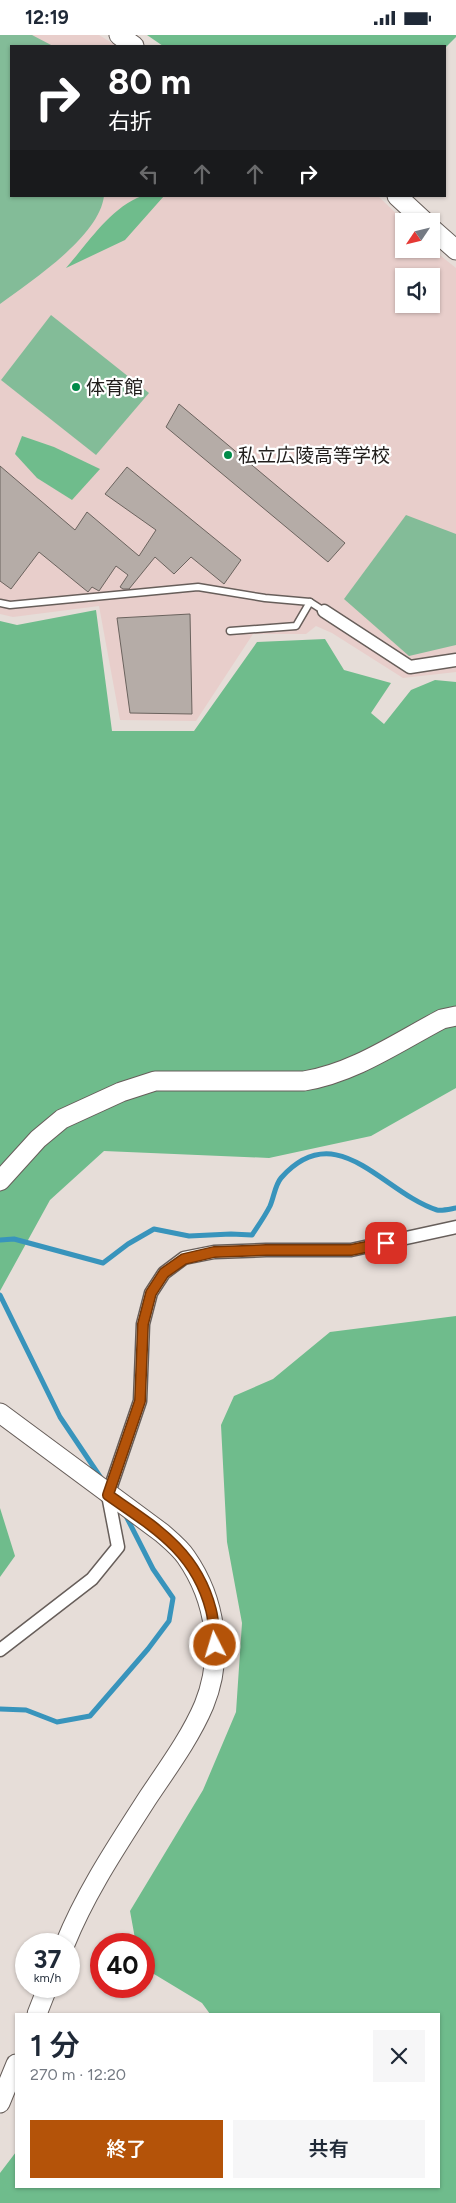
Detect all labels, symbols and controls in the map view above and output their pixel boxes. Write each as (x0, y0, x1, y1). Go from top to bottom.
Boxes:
text: 12:19 (25, 6, 69, 29)
text: 80 m (108, 61, 191, 103)
icon: right (25, 65, 90, 130)
text: 右折 (108, 108, 152, 135)
icon: left (135, 160, 163, 188)
icon: ahead (188, 160, 216, 188)
icon: ahead (241, 160, 269, 188)
icon: right (294, 160, 322, 188)
north arrow (395, 213, 440, 257)
map controls (395, 213, 440, 313)
button: sound (395, 268, 440, 313)
place label: 体育館 (86, 376, 143, 399)
marker: 体育館 (70, 381, 82, 393)
place label: 私立広陵高等学校 (238, 444, 390, 467)
marker: 私立広陵高等学校 (222, 449, 234, 461)
pin (365, 1222, 407, 1264)
icon: arrive (372, 1229, 400, 1257)
position arrow (188, 1618, 240, 1670)
speed limit sign: 40 (90, 1933, 155, 1998)
text: 37 (34, 1944, 61, 1974)
text: km/h (34, 1971, 61, 1985)
text: 1 分 (30, 2027, 80, 2064)
button: close (373, 2030, 425, 2082)
text: 270 m · 12:20 (30, 2065, 126, 2084)
button: 終了 (30, 2120, 223, 2178)
button: 共有 (233, 2120, 425, 2178)

